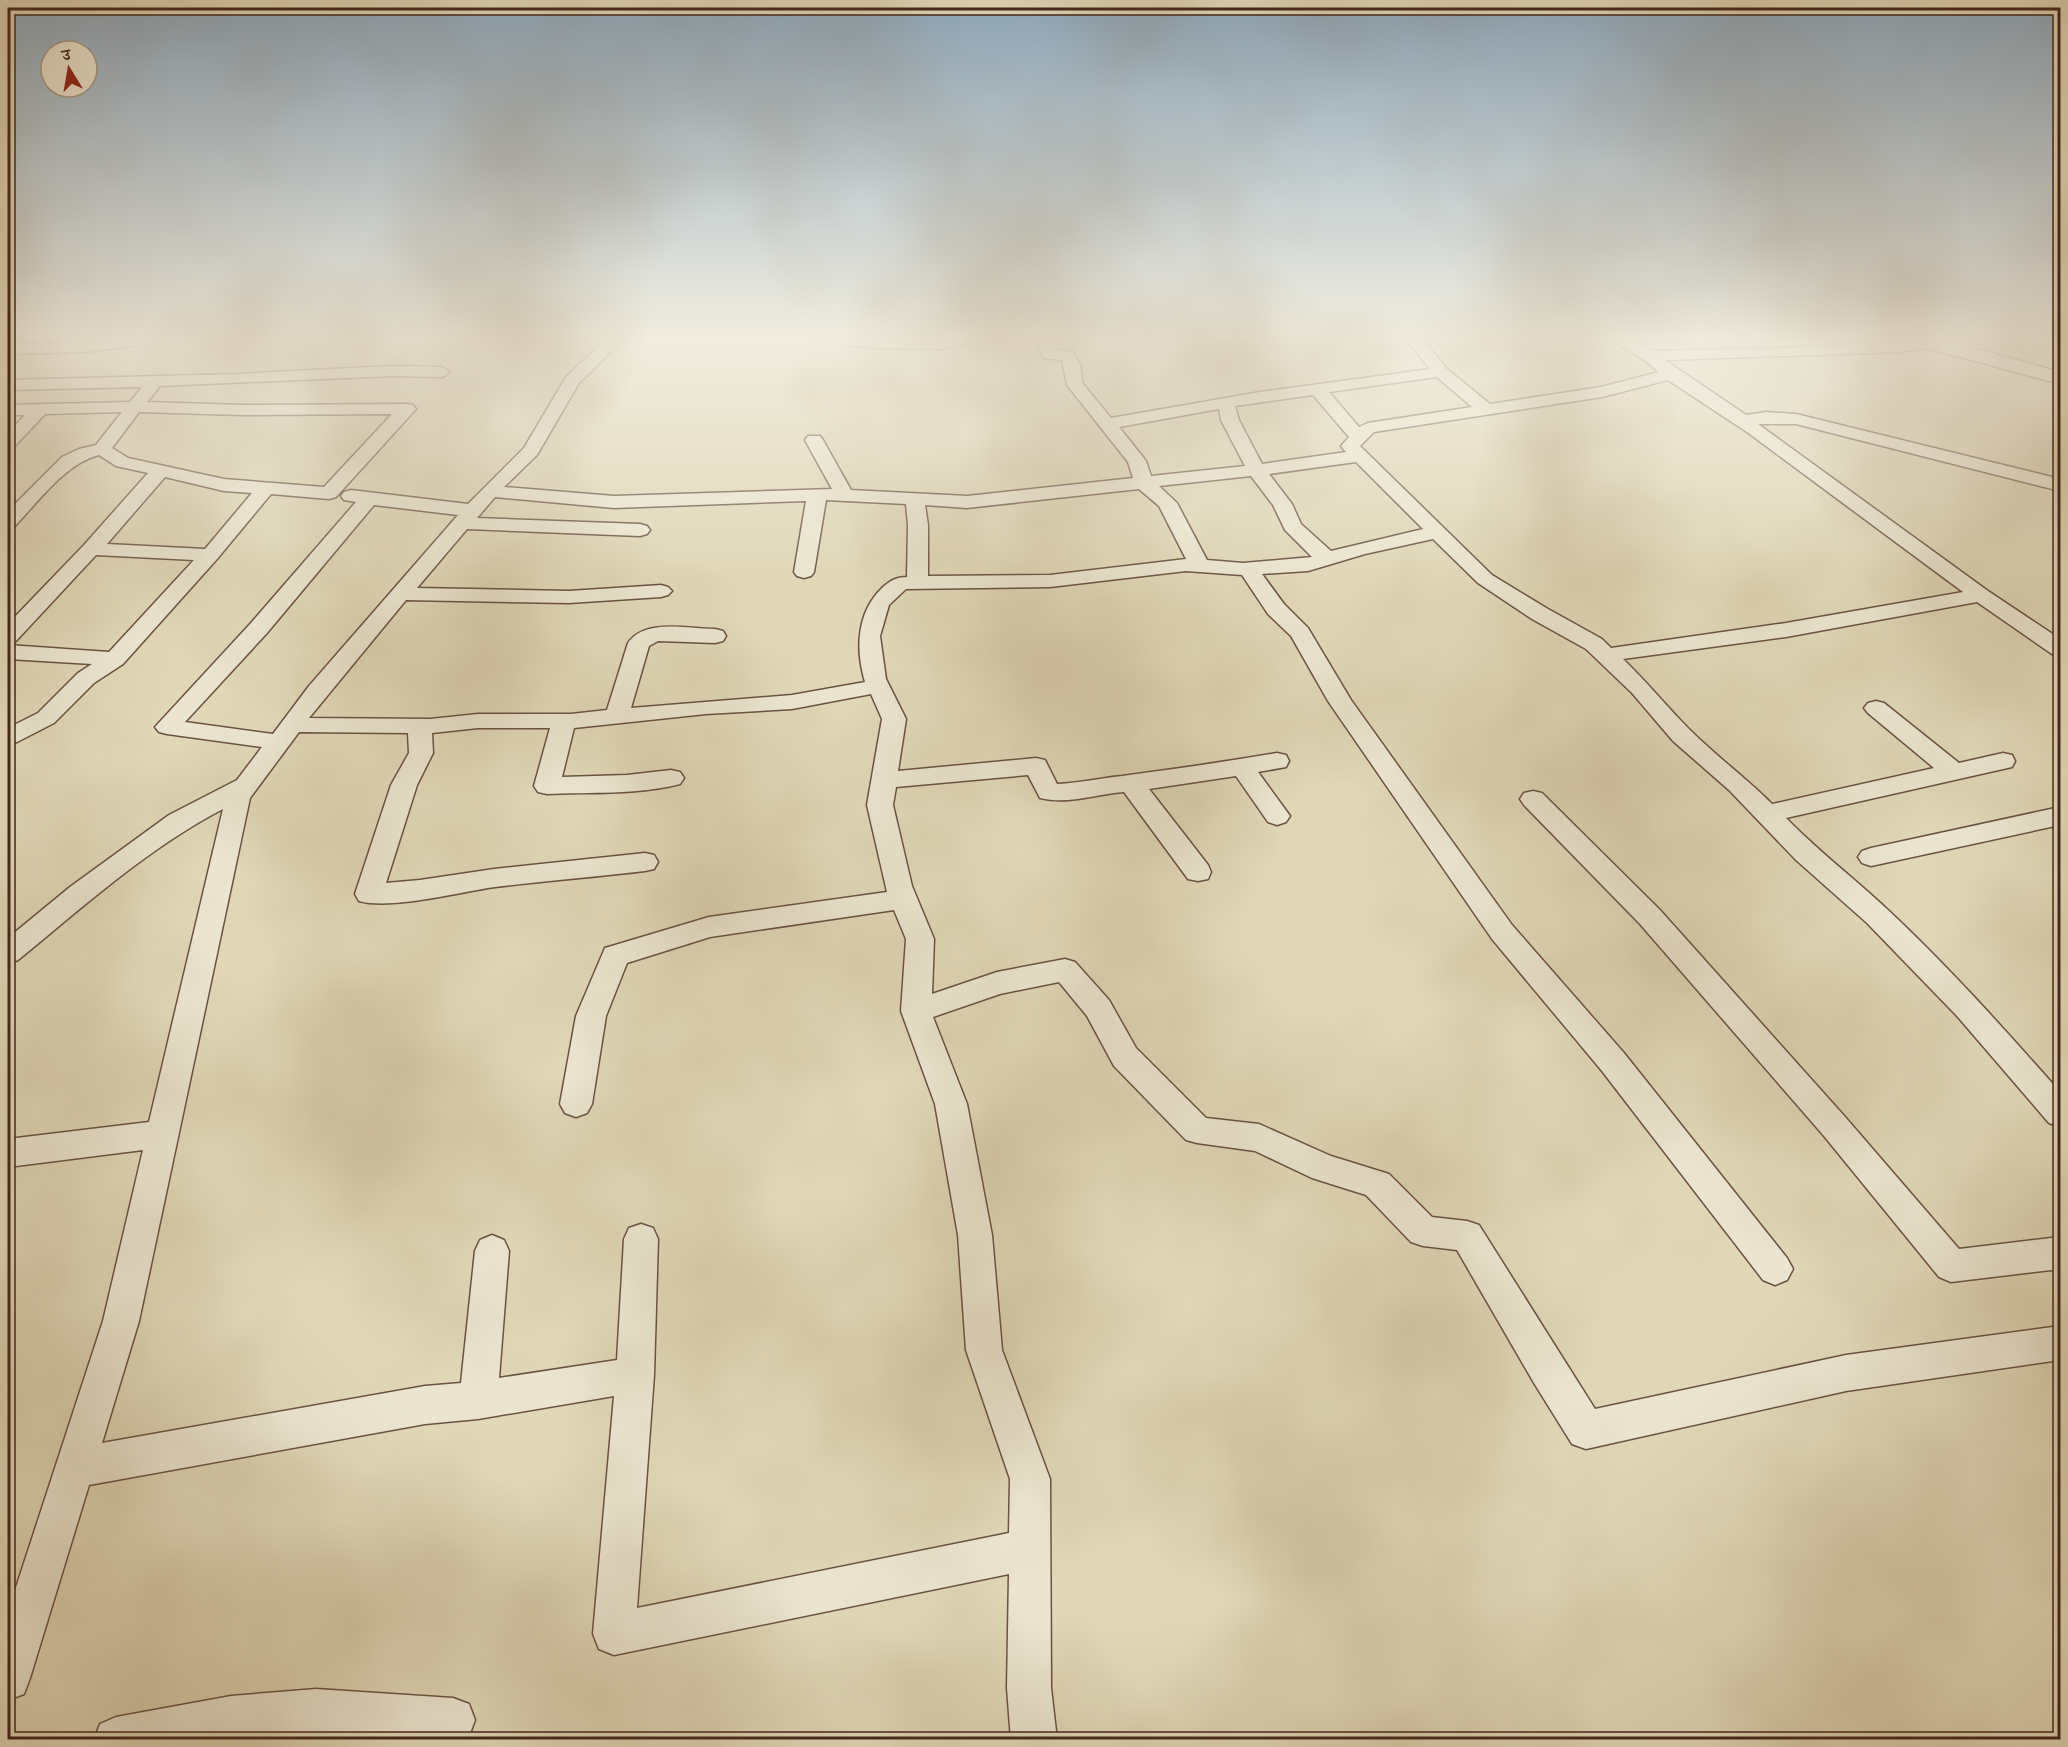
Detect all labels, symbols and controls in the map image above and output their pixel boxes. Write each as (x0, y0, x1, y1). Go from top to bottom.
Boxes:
north arrow (39, 39, 99, 99)
text: उ (59, 44, 74, 66)

